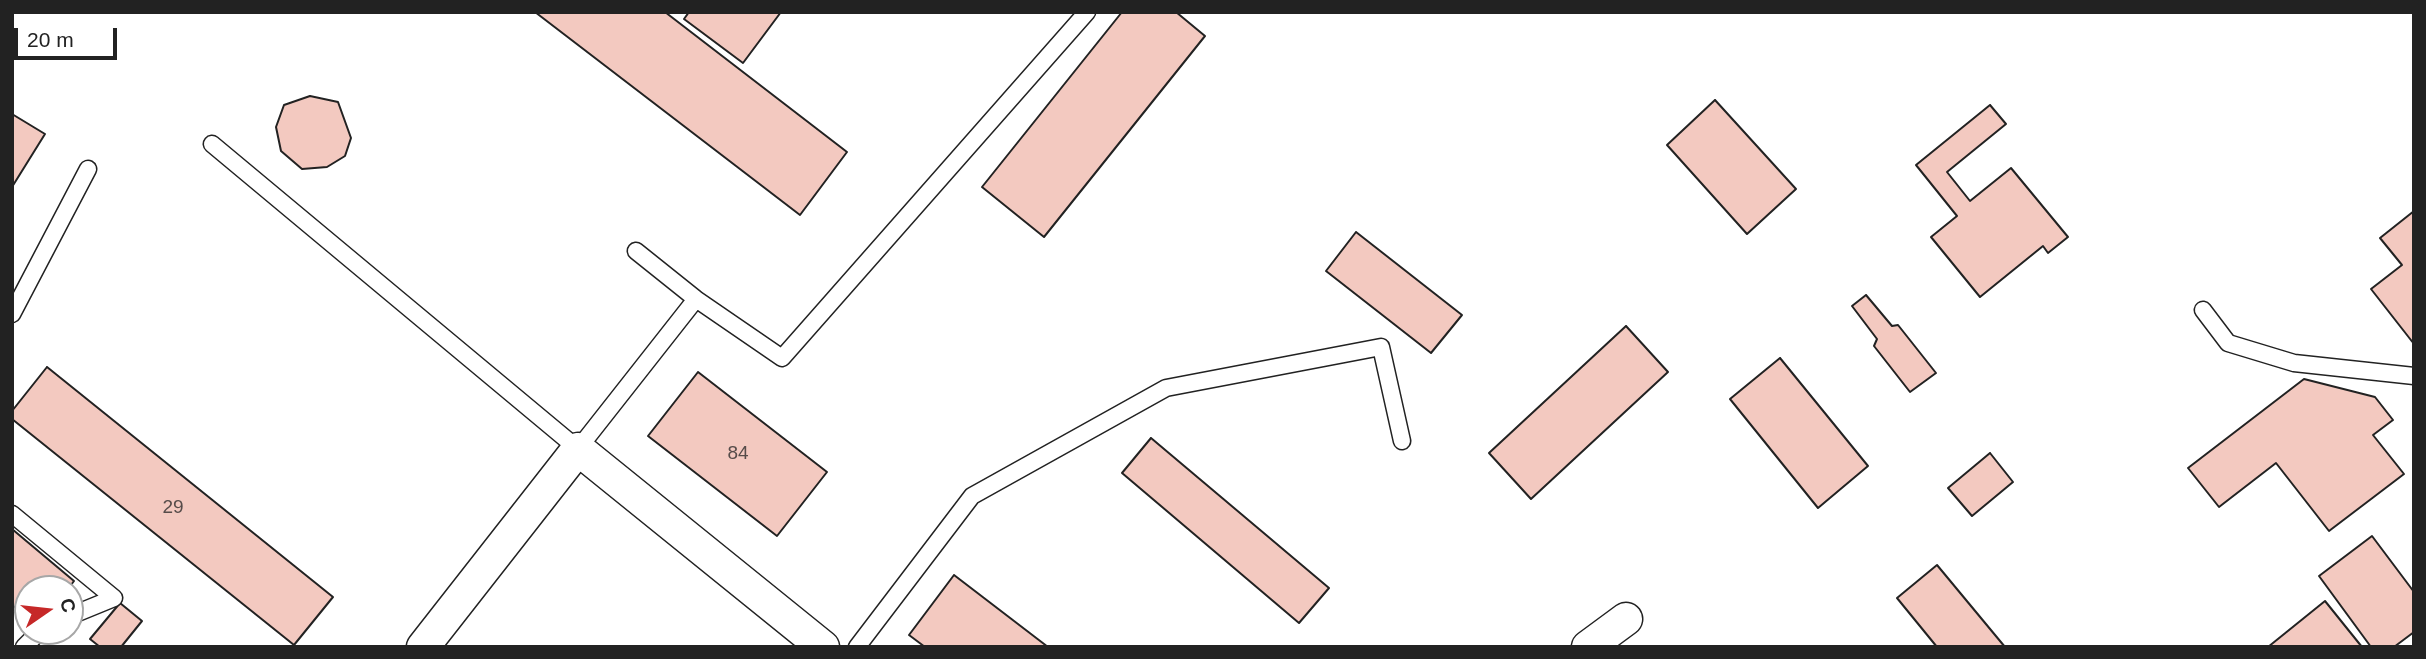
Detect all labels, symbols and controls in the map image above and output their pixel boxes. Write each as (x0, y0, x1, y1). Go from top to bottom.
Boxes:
scale bar (18, 14, 121, 58)
text: 20 m (27, 28, 74, 51)
house number: 84 (727, 443, 749, 465)
house number: 29 (162, 497, 184, 519)
north arrow (14, 575, 84, 645)
text: С (56, 596, 80, 614)

